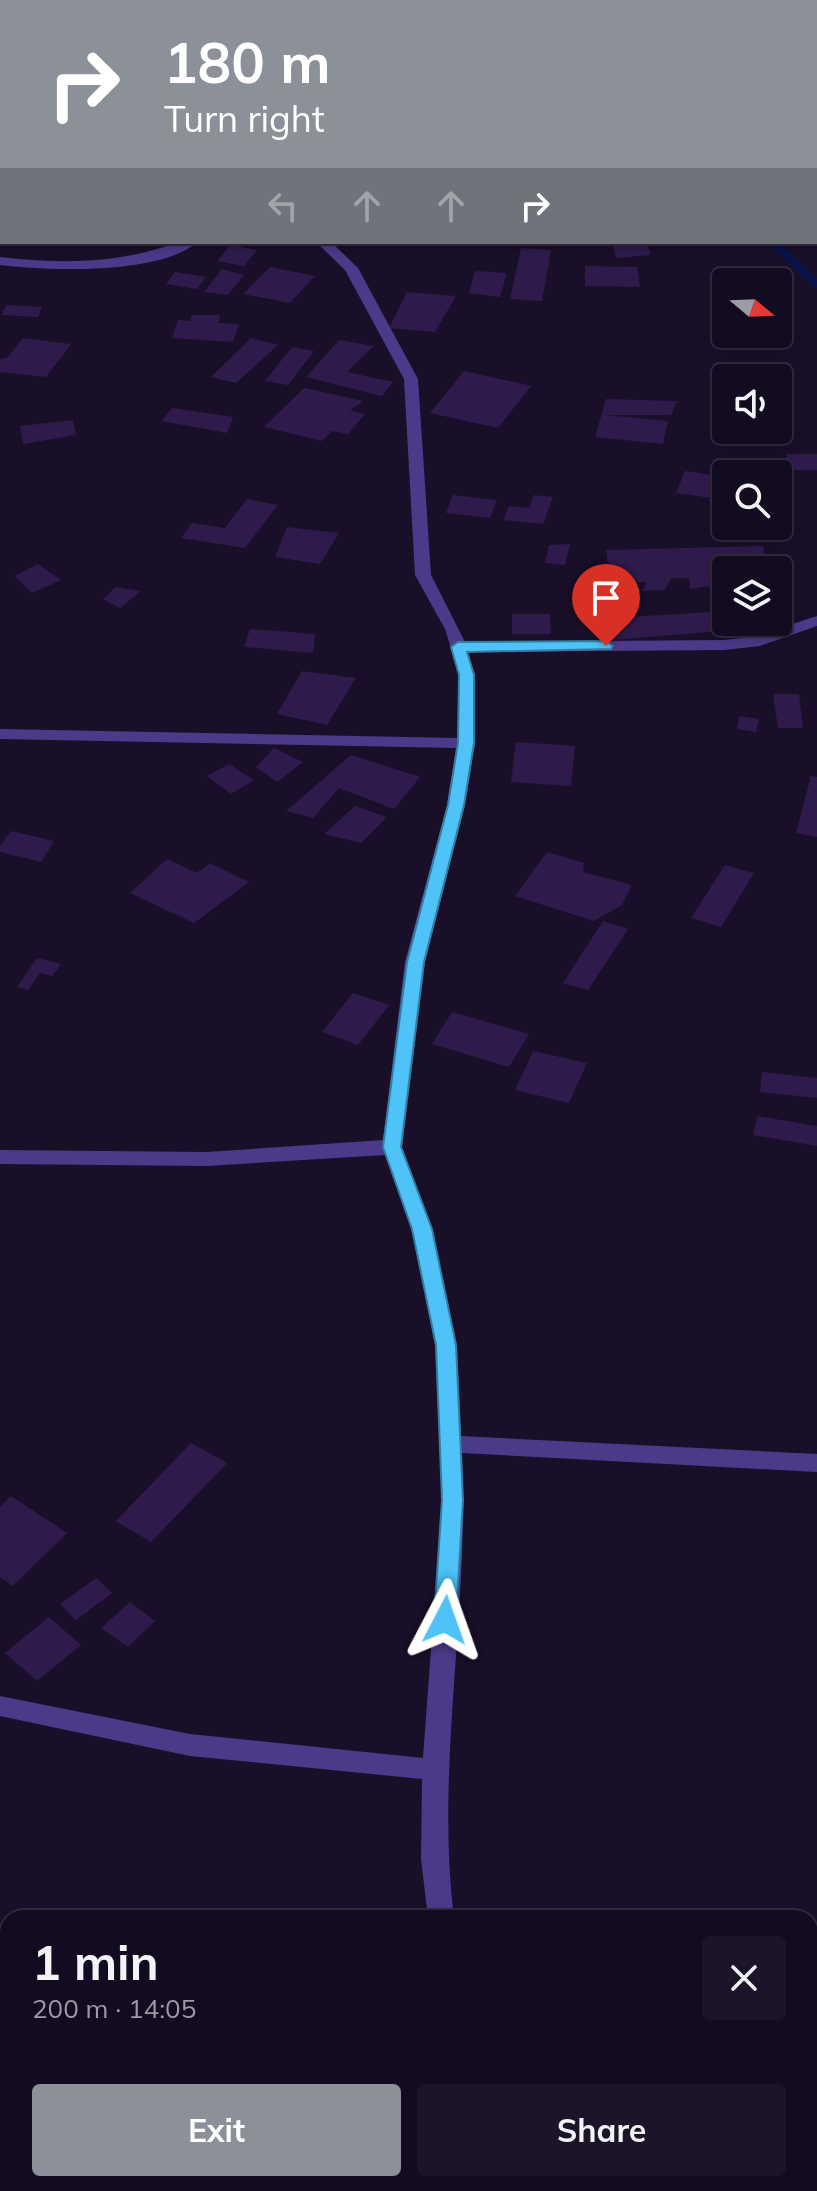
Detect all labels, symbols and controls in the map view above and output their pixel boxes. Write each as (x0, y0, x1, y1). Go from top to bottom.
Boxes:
text: 180 m (164, 27, 331, 97)
icon: right (32, 32, 136, 136)
text: Turn right (164, 96, 325, 141)
icon: left (261, 184, 305, 228)
icon: ahead (345, 184, 389, 228)
icon: ahead (429, 184, 473, 228)
icon: right (513, 184, 557, 228)
north arrow (712, 268, 792, 348)
map controls (712, 268, 792, 636)
button: sound (712, 364, 792, 444)
button: search (712, 460, 792, 540)
button: layers (712, 556, 792, 636)
pin (572, 564, 640, 646)
icon: arrive (584, 576, 628, 620)
position arrow (403, 1578, 487, 1662)
text: 1 min (32, 1932, 159, 1992)
button: close (702, 1936, 786, 2020)
text: 200 m · 14:05 (32, 1992, 196, 2025)
button: Exit (32, 2084, 401, 2176)
button: Share (417, 2084, 786, 2176)

